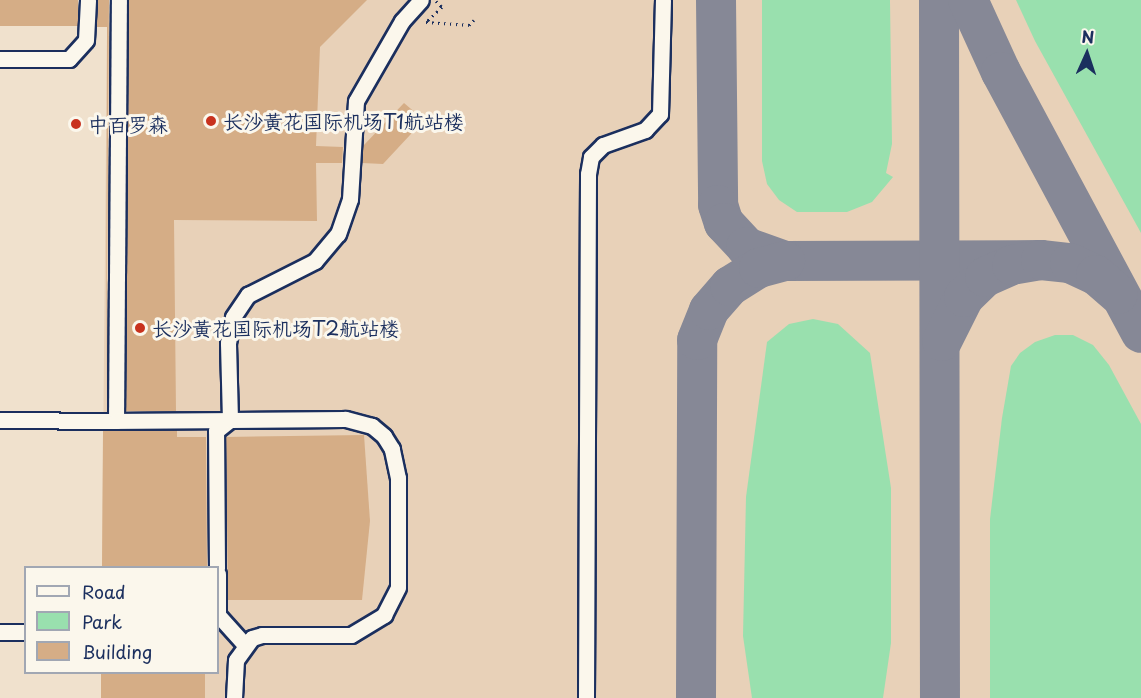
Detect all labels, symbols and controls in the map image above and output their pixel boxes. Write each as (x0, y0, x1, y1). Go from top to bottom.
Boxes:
north arrow (1057, 24, 1117, 84)
text: N (1081, 24, 1095, 48)
place label: 长沙黄花国际机场T1航站楼 (223, 109, 464, 133)
place label: 中百罗森 (88, 112, 168, 136)
marker: 长沙黄花国际机场T1航站楼 (204, 114, 218, 128)
marker: 中百罗森 (69, 117, 83, 131)
place label: 长沙黄花国际机场T2航站楼 (152, 316, 399, 340)
marker: 长沙黄花国际机场T2航站楼 (133, 321, 147, 335)
legend (24, 566, 219, 674)
text: Road (82, 578, 126, 605)
text: Park (82, 608, 122, 635)
text: Building (82, 638, 152, 665)

